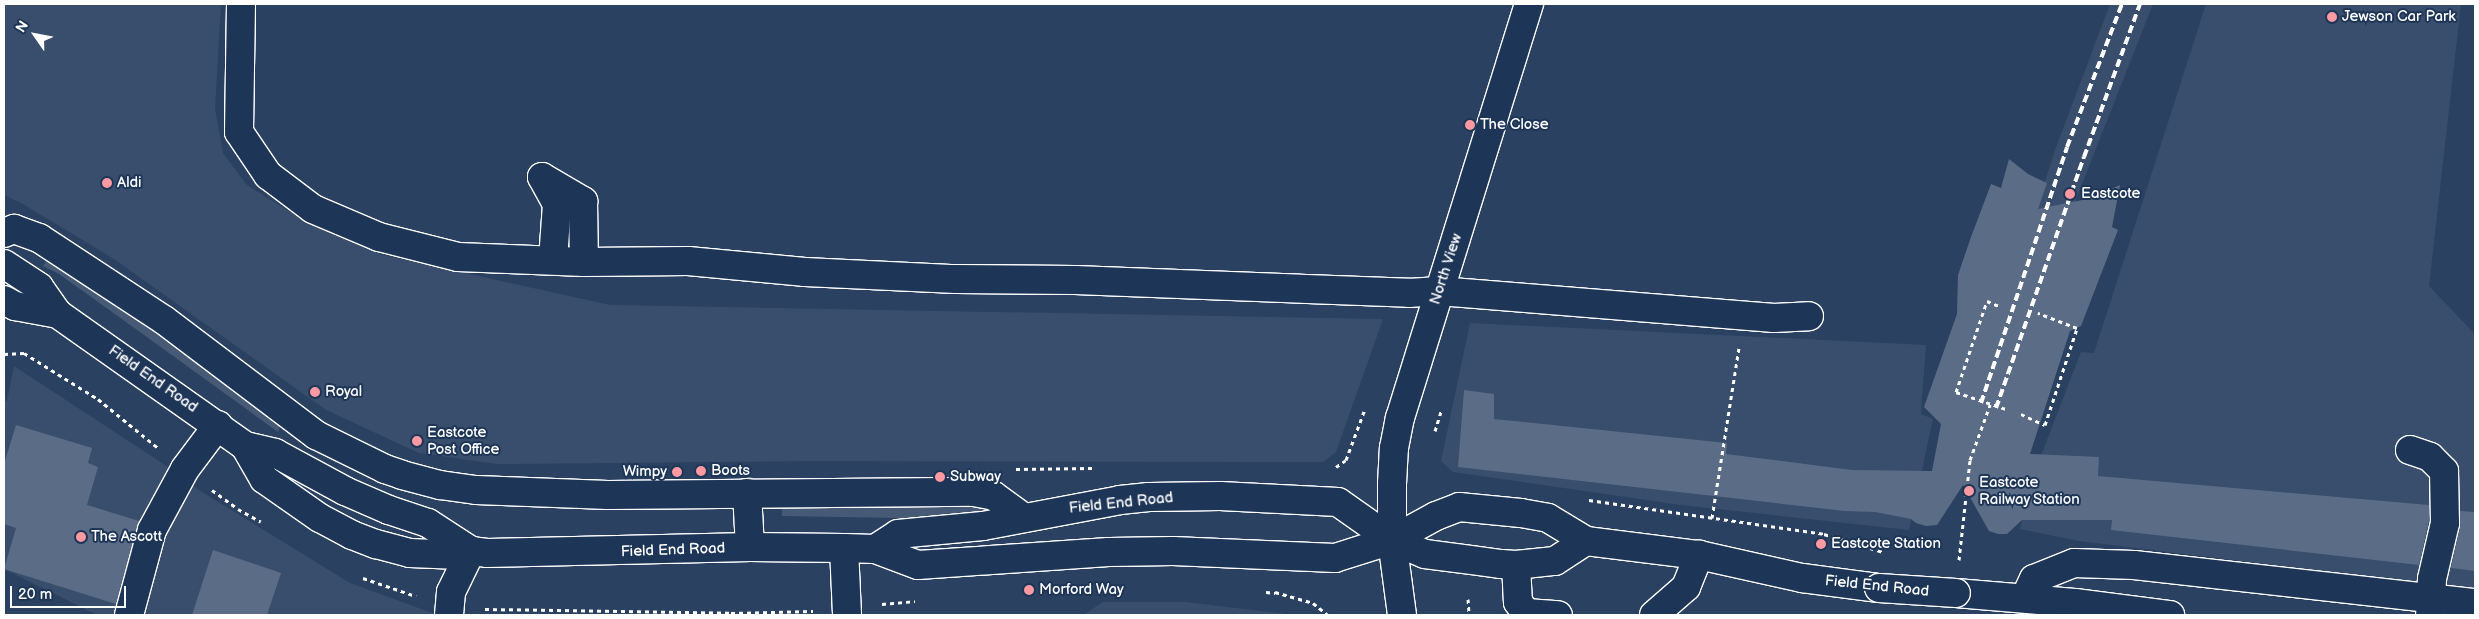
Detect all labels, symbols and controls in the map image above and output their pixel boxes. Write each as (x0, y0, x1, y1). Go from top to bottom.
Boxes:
place label: Jewson Car Park (2342, 8, 2456, 26)
north arrow (10, 10, 60, 60)
marker: Jewson Car Park (2326, 11, 2338, 23)
text: N (12, 18, 32, 36)
place label: The Close (1480, 116, 1549, 134)
marker: The Close (1464, 119, 1476, 131)
place label: Aldi (117, 174, 142, 192)
marker: Aldi (101, 177, 113, 189)
place label: Eastcote (2081, 185, 2140, 203)
marker: Eastcote (2063, 187, 2077, 201)
street label: North View (1426, 231, 1466, 307)
street label: Field End Road (105, 342, 201, 416)
place label: Royal (325, 383, 362, 401)
marker: Royal (309, 386, 321, 398)
place label: Eastcote Post Office (427, 423, 499, 458)
marker: Eastcote Post Office (411, 435, 423, 447)
place label: Boots (711, 462, 750, 480)
place label: Wimpy (623, 463, 667, 481)
marker: Boots (695, 465, 707, 477)
marker: Wimpy (671, 466, 683, 478)
place label: Subway (950, 468, 1001, 486)
marker: Subway (934, 471, 946, 483)
place label: Eastcote Railway Station (1979, 473, 2081, 508)
marker: Eastcote Railway Station (1963, 485, 1975, 497)
street label: Field End Road (1068, 489, 1174, 517)
place label: The Ascott (91, 528, 162, 546)
marker: The Ascott (75, 531, 87, 543)
place label: Eastcote Station (1831, 535, 1941, 553)
marker: Eastcote Station (1815, 538, 1827, 550)
street label: Field End Road (620, 539, 726, 561)
street label: Field End Road (1824, 572, 1930, 600)
scale bar (12, 576, 129, 608)
place label: Morford Way (1039, 581, 1124, 599)
marker: Morford Way (1023, 584, 1035, 596)
text: 20 m (18, 585, 52, 604)

